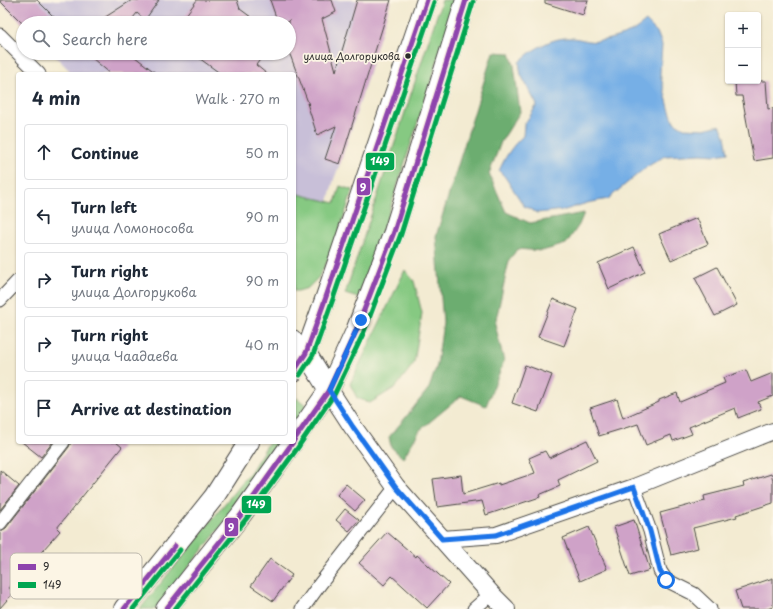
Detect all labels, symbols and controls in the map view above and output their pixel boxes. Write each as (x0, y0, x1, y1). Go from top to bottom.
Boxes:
map controls (725, 12, 761, 84)
button: + (725, 12, 761, 48)
search box (16, 16, 296, 60)
icon: search (30, 27, 52, 49)
text: Search here (62, 27, 148, 50)
place label: улица Долгорукова (303, 48, 401, 64)
button: − (725, 48, 761, 84)
marker: улица Долгорукова (403, 51, 413, 61)
text: 4 min (32, 85, 80, 111)
text: Walk · 270 m (195, 89, 280, 108)
icon: ahead (33, 141, 55, 163)
text: Continue (71, 141, 139, 164)
text: 50 m (245, 143, 279, 162)
line badge: 149 (365, 152, 395, 171)
text: 149 (370, 152, 390, 169)
line badge: 9 (356, 177, 371, 196)
text: 9 (360, 178, 367, 195)
text: Turn left (71, 195, 137, 218)
icon: left (33, 205, 55, 227)
text: 90 m (246, 207, 279, 226)
text: улица Ломоносова (71, 218, 194, 237)
text: Turn right (71, 259, 148, 282)
icon: right (33, 269, 55, 291)
text: 90 m (246, 271, 279, 290)
text: улица Долгорукова (71, 282, 197, 301)
route end (352, 311, 370, 329)
text: Turn right (71, 323, 148, 346)
icon: right (33, 333, 55, 355)
text: 40 m (245, 335, 279, 354)
text: улица Чаадаева (71, 346, 178, 365)
icon: arrive (33, 397, 55, 419)
text: Arrive at destination (71, 397, 232, 420)
line badge: 149 (241, 495, 272, 514)
text: 149 (246, 495, 266, 512)
line badge: 9 (224, 517, 239, 537)
text: 9 (228, 518, 235, 535)
legend (10, 553, 142, 599)
text: 9 (43, 558, 49, 575)
route start (657, 571, 675, 589)
text: 149 (43, 576, 61, 593)

